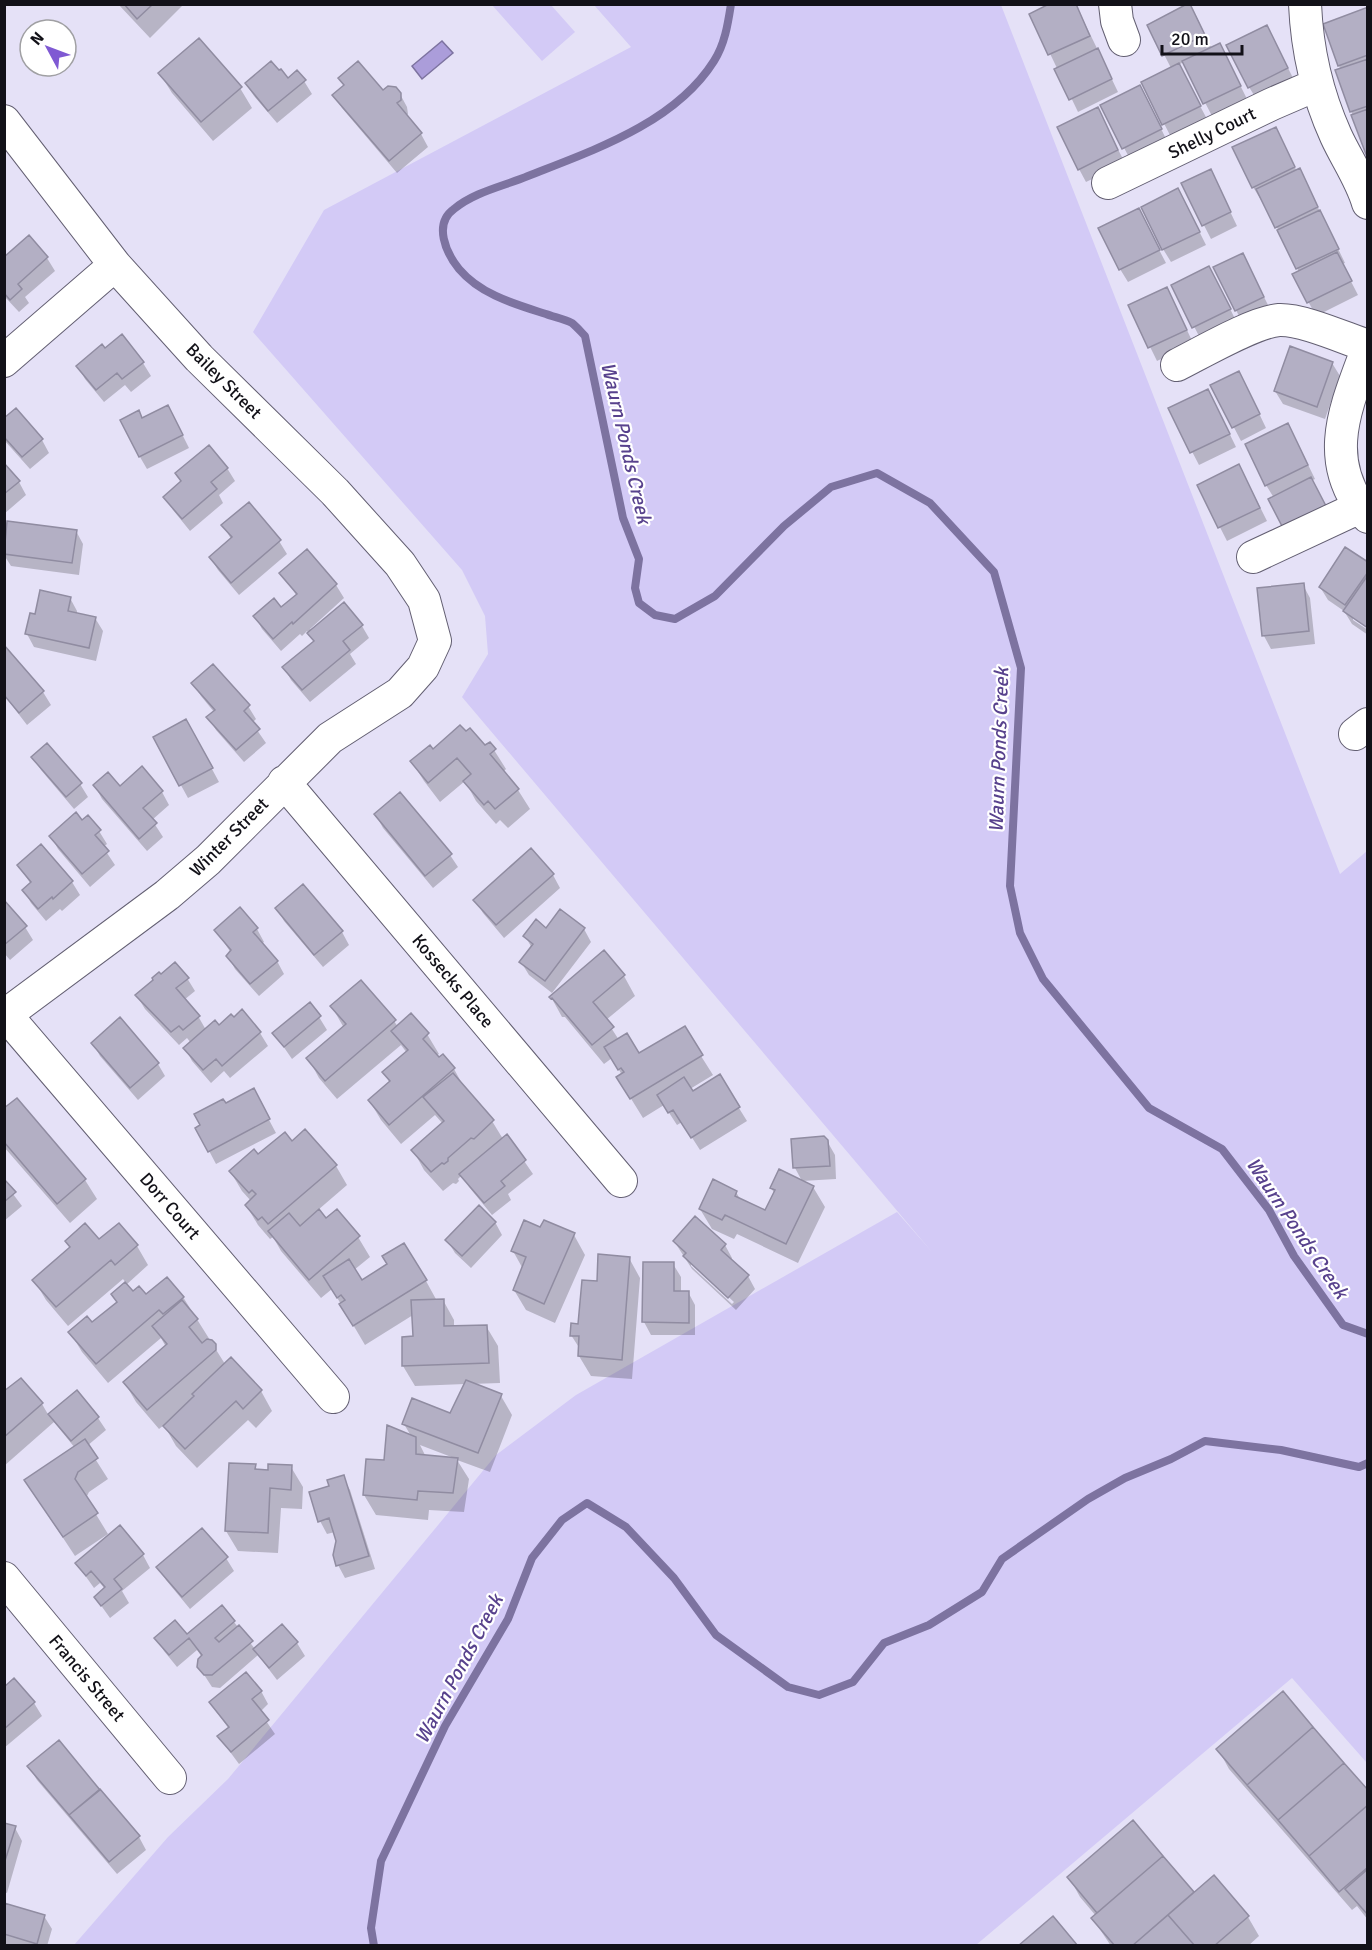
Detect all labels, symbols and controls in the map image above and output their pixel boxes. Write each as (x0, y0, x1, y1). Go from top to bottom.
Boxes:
north arrow (18, 18, 78, 78)
scale bar (1162, 18, 1242, 56)
text: N (26, 28, 49, 50)
text: 20 m (1171, 28, 1209, 50)
street label: Shelly Court (1165, 102, 1259, 164)
street label: Bailey Street (182, 339, 266, 423)
water label: Waurn Ponds Creek (595, 360, 657, 528)
water label: Waurn Ponds Creek (984, 665, 1014, 833)
street label: Winter Street (185, 793, 273, 881)
street label: Kossecks Place (407, 930, 499, 1032)
water label: Waurn Ponds Creek (1240, 1153, 1355, 1305)
street label: Dorr Court (135, 1168, 205, 1244)
water label: Waurn Ponds Creek (409, 1589, 510, 1748)
street label: Francis Street (44, 1630, 130, 1726)

